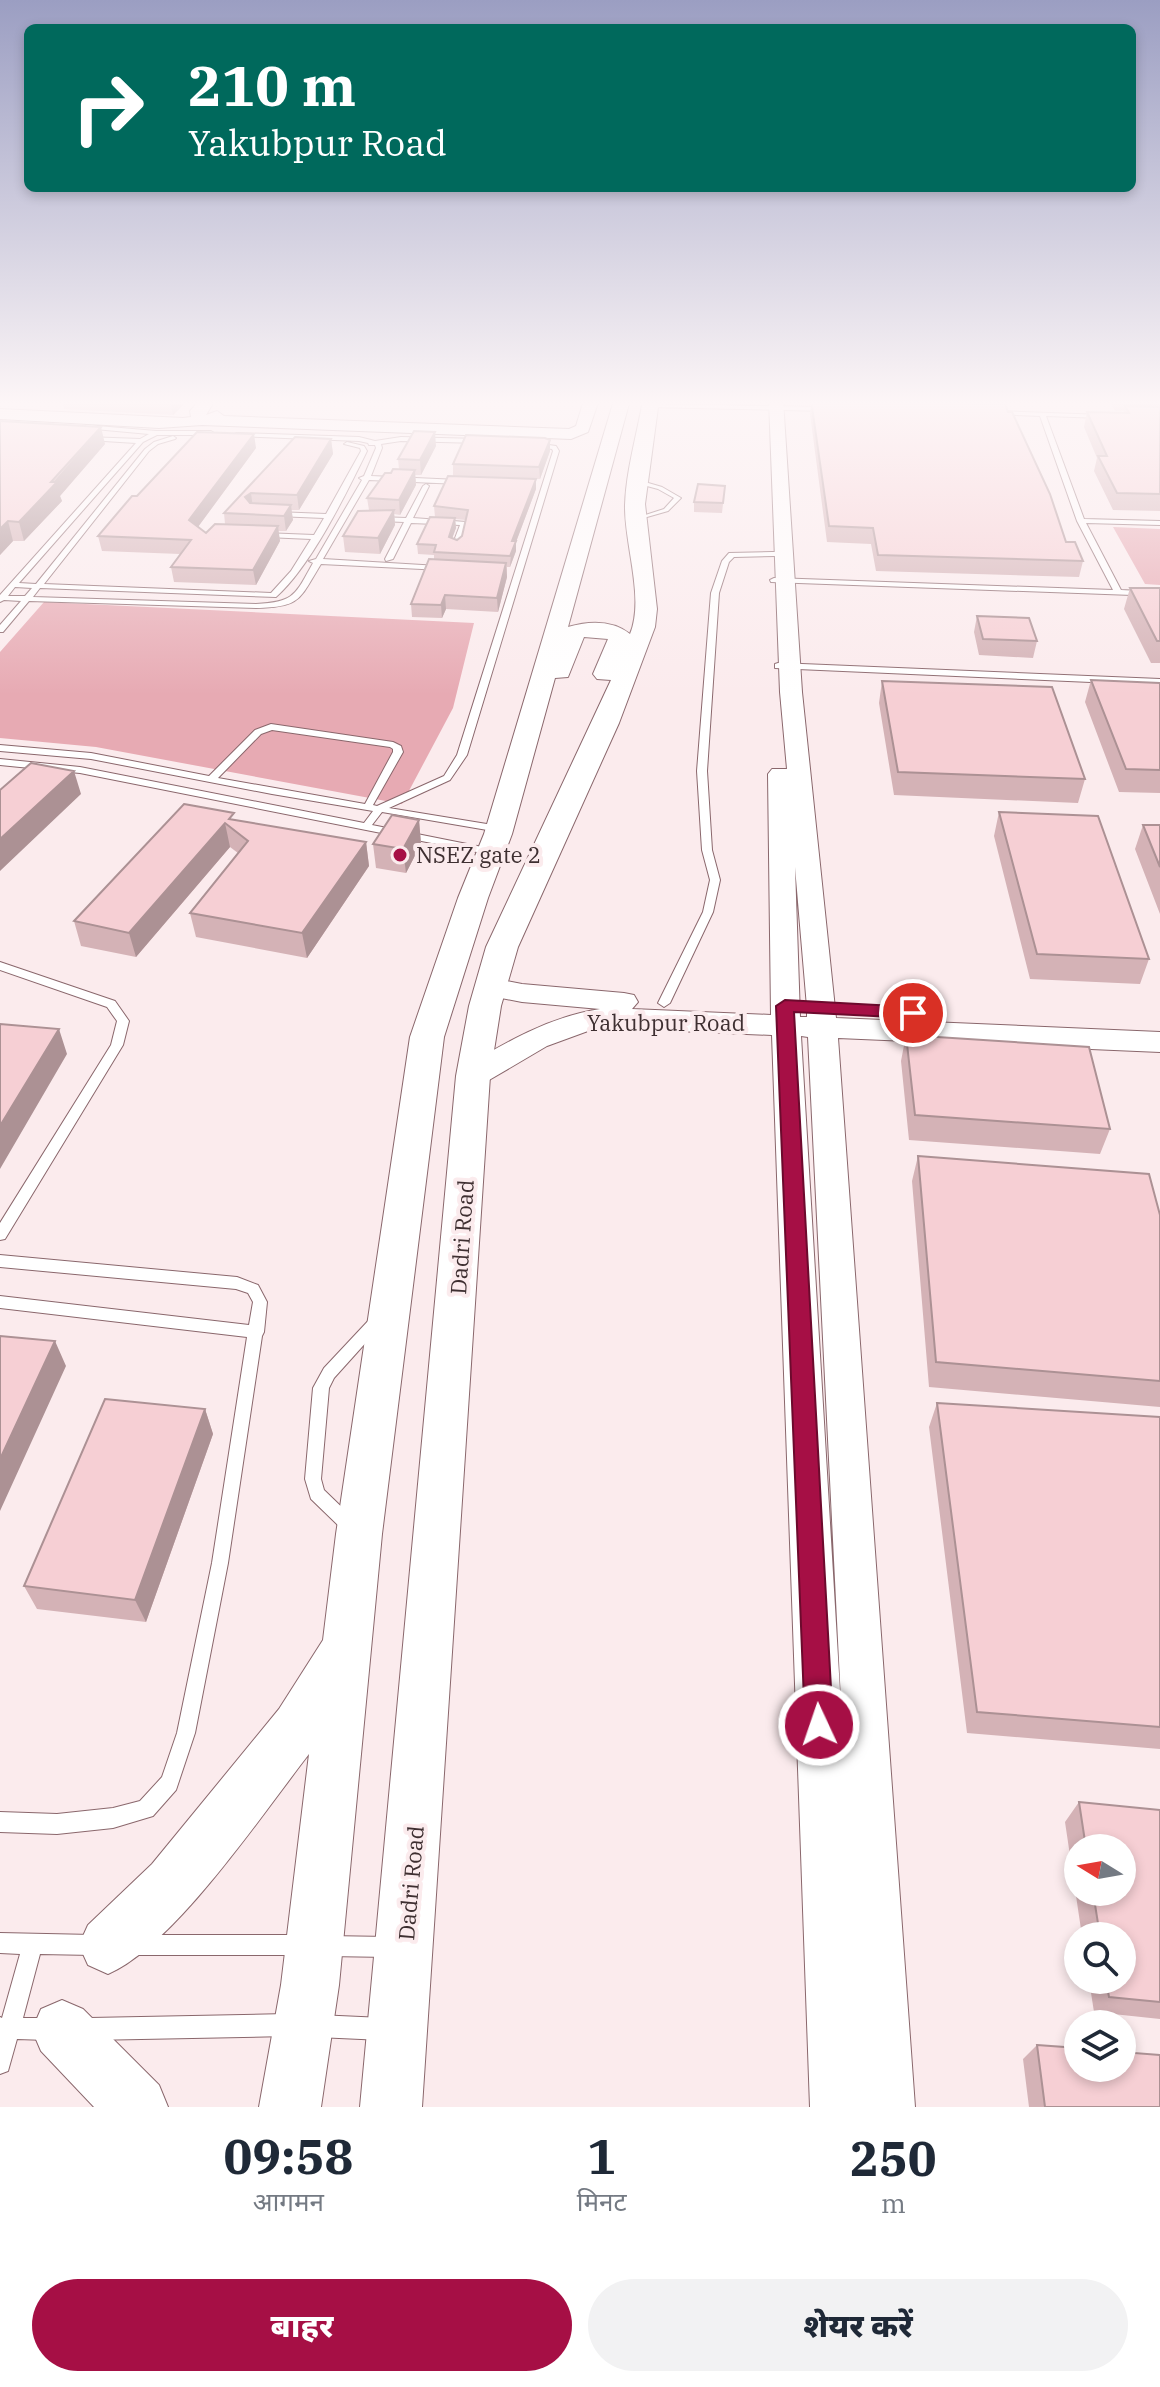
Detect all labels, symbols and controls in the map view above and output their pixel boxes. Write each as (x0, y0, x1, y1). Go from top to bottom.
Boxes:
text: 210 m (188, 49, 356, 121)
icon: right (56, 56, 160, 160)
text: Yakubpur Road (188, 119, 447, 166)
place label: NSEZ gate 2 (416, 840, 541, 869)
marker: NSEZ gate 2 (391, 846, 409, 864)
pin (879, 979, 947, 1047)
icon: arrive (891, 991, 935, 1035)
street label: Yakubpur Road (587, 1008, 745, 1037)
street label: Dadri Road (443, 1179, 480, 1295)
position arrow (777, 1683, 861, 1767)
street label: Dadri Road (391, 1824, 430, 1942)
north arrow (1064, 1834, 1136, 1906)
map controls (1064, 1834, 1136, 2082)
button: search (1064, 1922, 1136, 1994)
button: layers (1064, 2010, 1136, 2082)
text: 09:58 (224, 2125, 353, 2187)
text: 1 (587, 2125, 616, 2187)
text: 250 (850, 2127, 936, 2189)
text: आगमन (253, 2184, 324, 2218)
text: मिनट (577, 2184, 627, 2218)
text: m (881, 2186, 906, 2220)
button: बाहर (32, 2279, 572, 2371)
button: शेयर करें (588, 2279, 1128, 2371)

